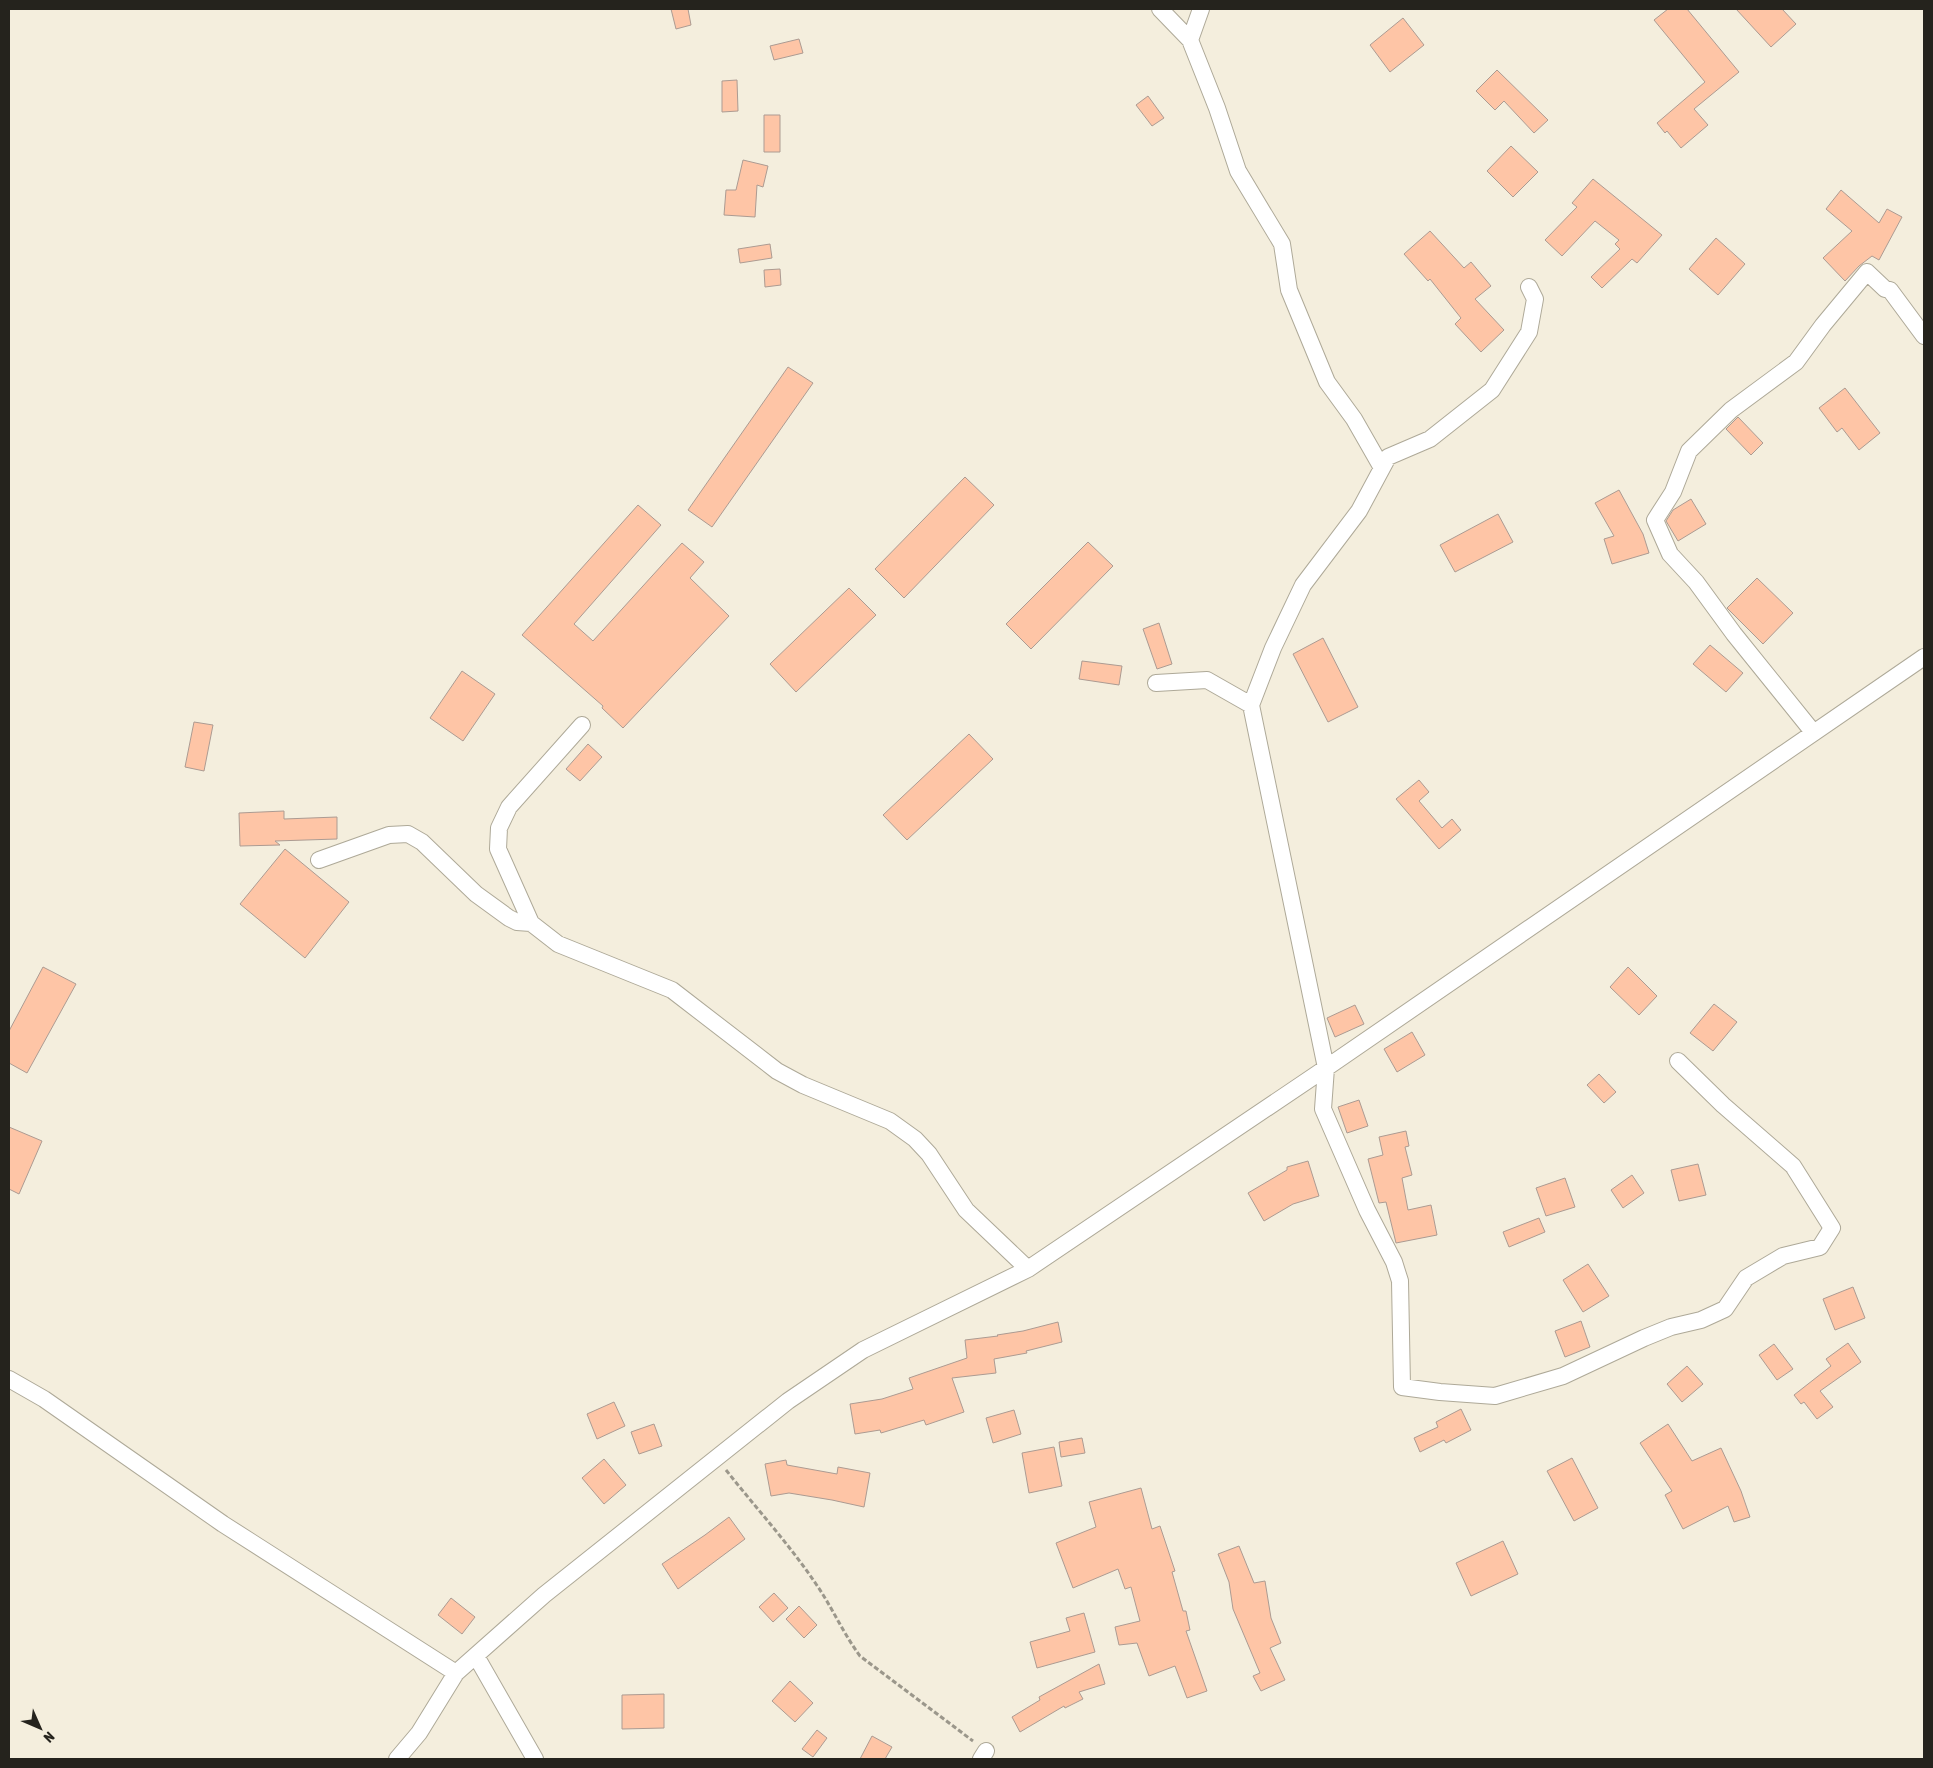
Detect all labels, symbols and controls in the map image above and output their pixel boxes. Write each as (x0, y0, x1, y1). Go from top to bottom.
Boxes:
north arrow (15, 1703, 65, 1753)
text: N (41, 1729, 58, 1746)

